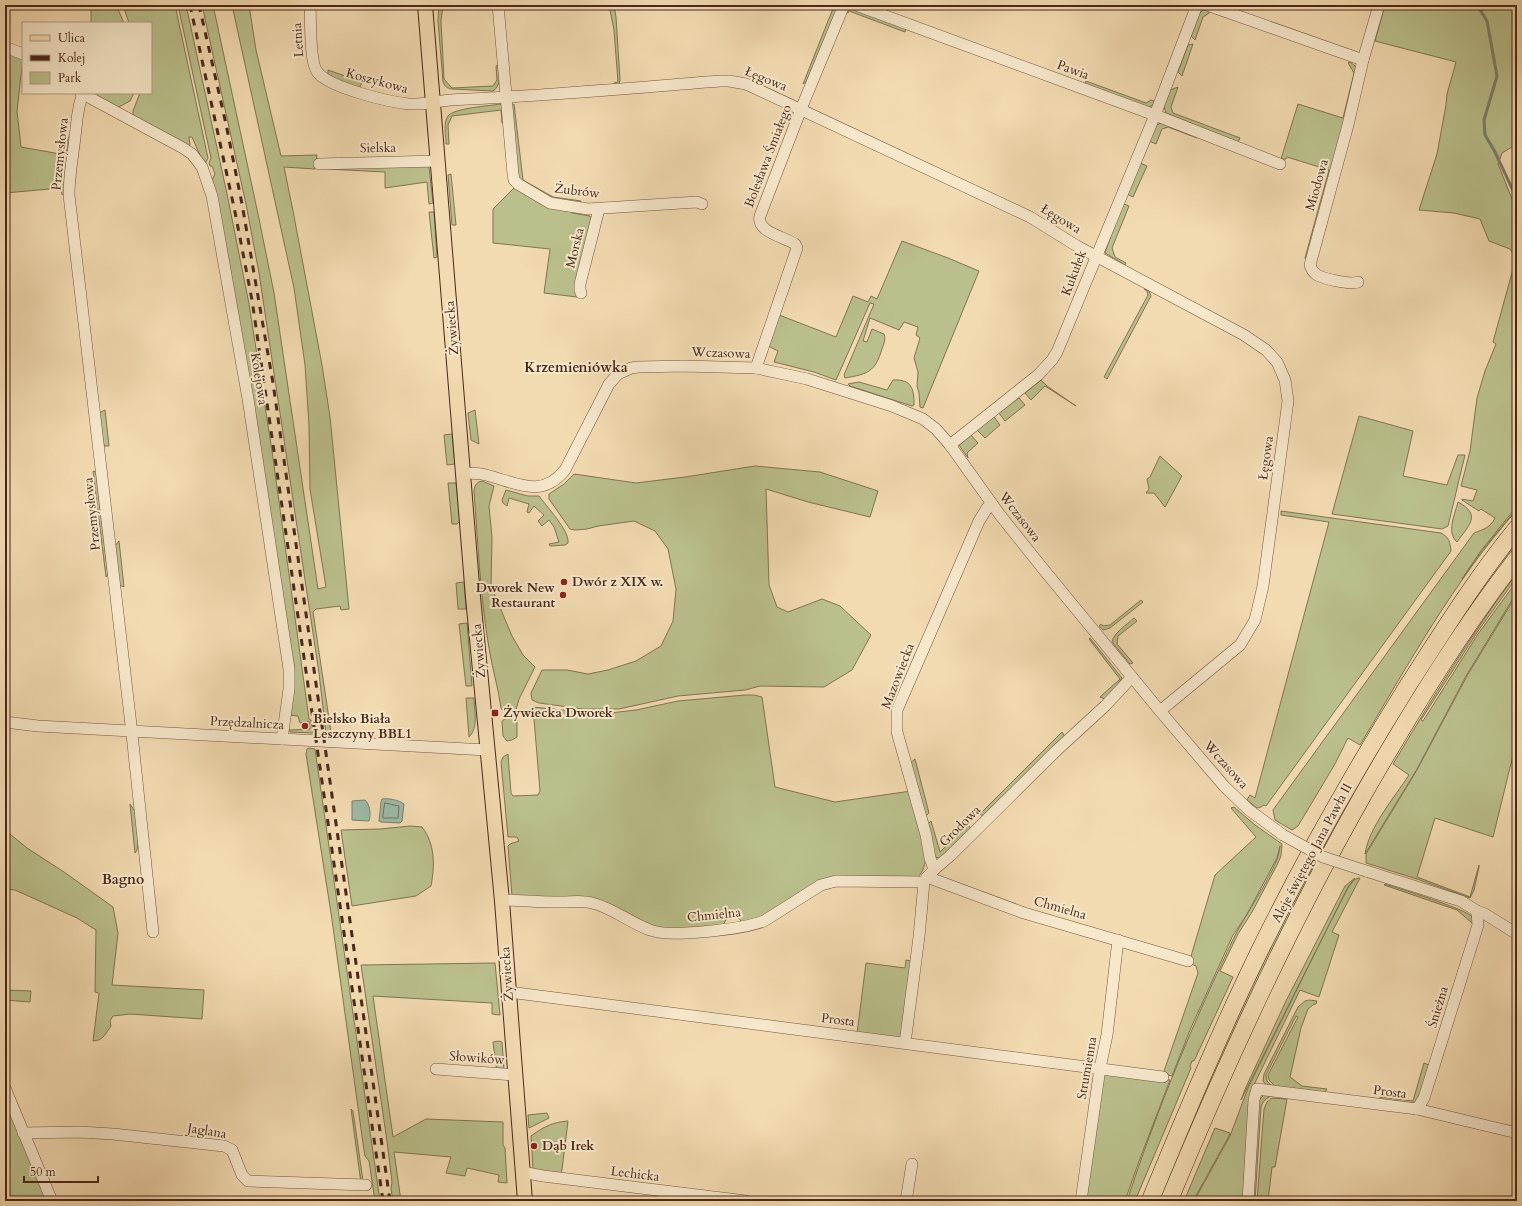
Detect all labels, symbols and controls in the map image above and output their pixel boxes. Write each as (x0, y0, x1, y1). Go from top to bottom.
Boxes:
legend (22, 22, 152, 94)
street label: Letnia (288, 22, 308, 58)
text: Ulica (58, 30, 86, 46)
text: Kolej (58, 50, 85, 66)
street label: Pawia (1054, 56, 1092, 84)
street label: Łęgowa (742, 62, 790, 96)
street label: Koszykowa (344, 64, 410, 98)
text: Park (58, 70, 82, 86)
street label: Bolesława Śmiałego (740, 102, 796, 210)
street label: Przemysłowa (47, 116, 73, 191)
street label: Sielska (360, 139, 397, 157)
street label: Miodowa (1301, 157, 1333, 213)
street label: Żubrów (553, 179, 601, 203)
street label: Łęgowa (1037, 200, 1085, 238)
street label: Morska (561, 226, 589, 270)
street label: Kukułek (1057, 248, 1091, 298)
street label: Żywiecka (441, 300, 463, 356)
street label: Wczasowa (690, 343, 751, 363)
street label: Kolejowa (246, 352, 272, 407)
district label: Krzemieniówka (524, 358, 628, 377)
street label: Łęgowa (1254, 435, 1278, 481)
street label: Przemysłowa (79, 476, 105, 551)
street label: Wczasowa (994, 487, 1046, 546)
place label: Dwór z XIX w. (572, 573, 663, 591)
marker: Dwór z XIX w. (559, 577, 569, 587)
place label: Dworek New Restaurant (476, 579, 555, 612)
marker: Dworek New Restaurant (558, 590, 568, 600)
street label: Żywiecka (468, 623, 490, 679)
street label: Mazowiecka (877, 640, 919, 712)
place label: Żywiecka Dworek (503, 704, 614, 722)
marker: Żywiecka Dworek (490, 708, 500, 718)
place label: Bielsko Biała Leszczyny BBL1 (313, 710, 412, 743)
street label: Przędzalnicza (209, 712, 285, 734)
marker: Bielsko Biała Leszczyny BBL1 (300, 721, 310, 731)
street label: Wczasowa (1199, 736, 1253, 793)
street label: Aleje świętego Jana Pawła II (1268, 780, 1356, 926)
street label: Grodowa (935, 801, 985, 851)
district label: Bagno (102, 870, 144, 889)
street label: Chmielna (1032, 892, 1089, 924)
street label: Chmielna (686, 903, 742, 927)
street label: Żywiecka (496, 946, 518, 1002)
street label: Śnieżna (1423, 984, 1453, 1030)
street label: Prosta (820, 1009, 856, 1031)
street label: Strumienna (1073, 1035, 1101, 1101)
street label: Słowików (449, 1047, 506, 1069)
street label: Prosta (1372, 1081, 1408, 1103)
street label: Jaglana (184, 1119, 228, 1143)
place label: Dąb Irek (542, 1137, 595, 1155)
marker: Dąb Irek (529, 1141, 539, 1151)
scale bar (24, 1158, 98, 1184)
street label: Lechicka (610, 1162, 661, 1186)
text: 50 m (30, 1164, 57, 1180)

